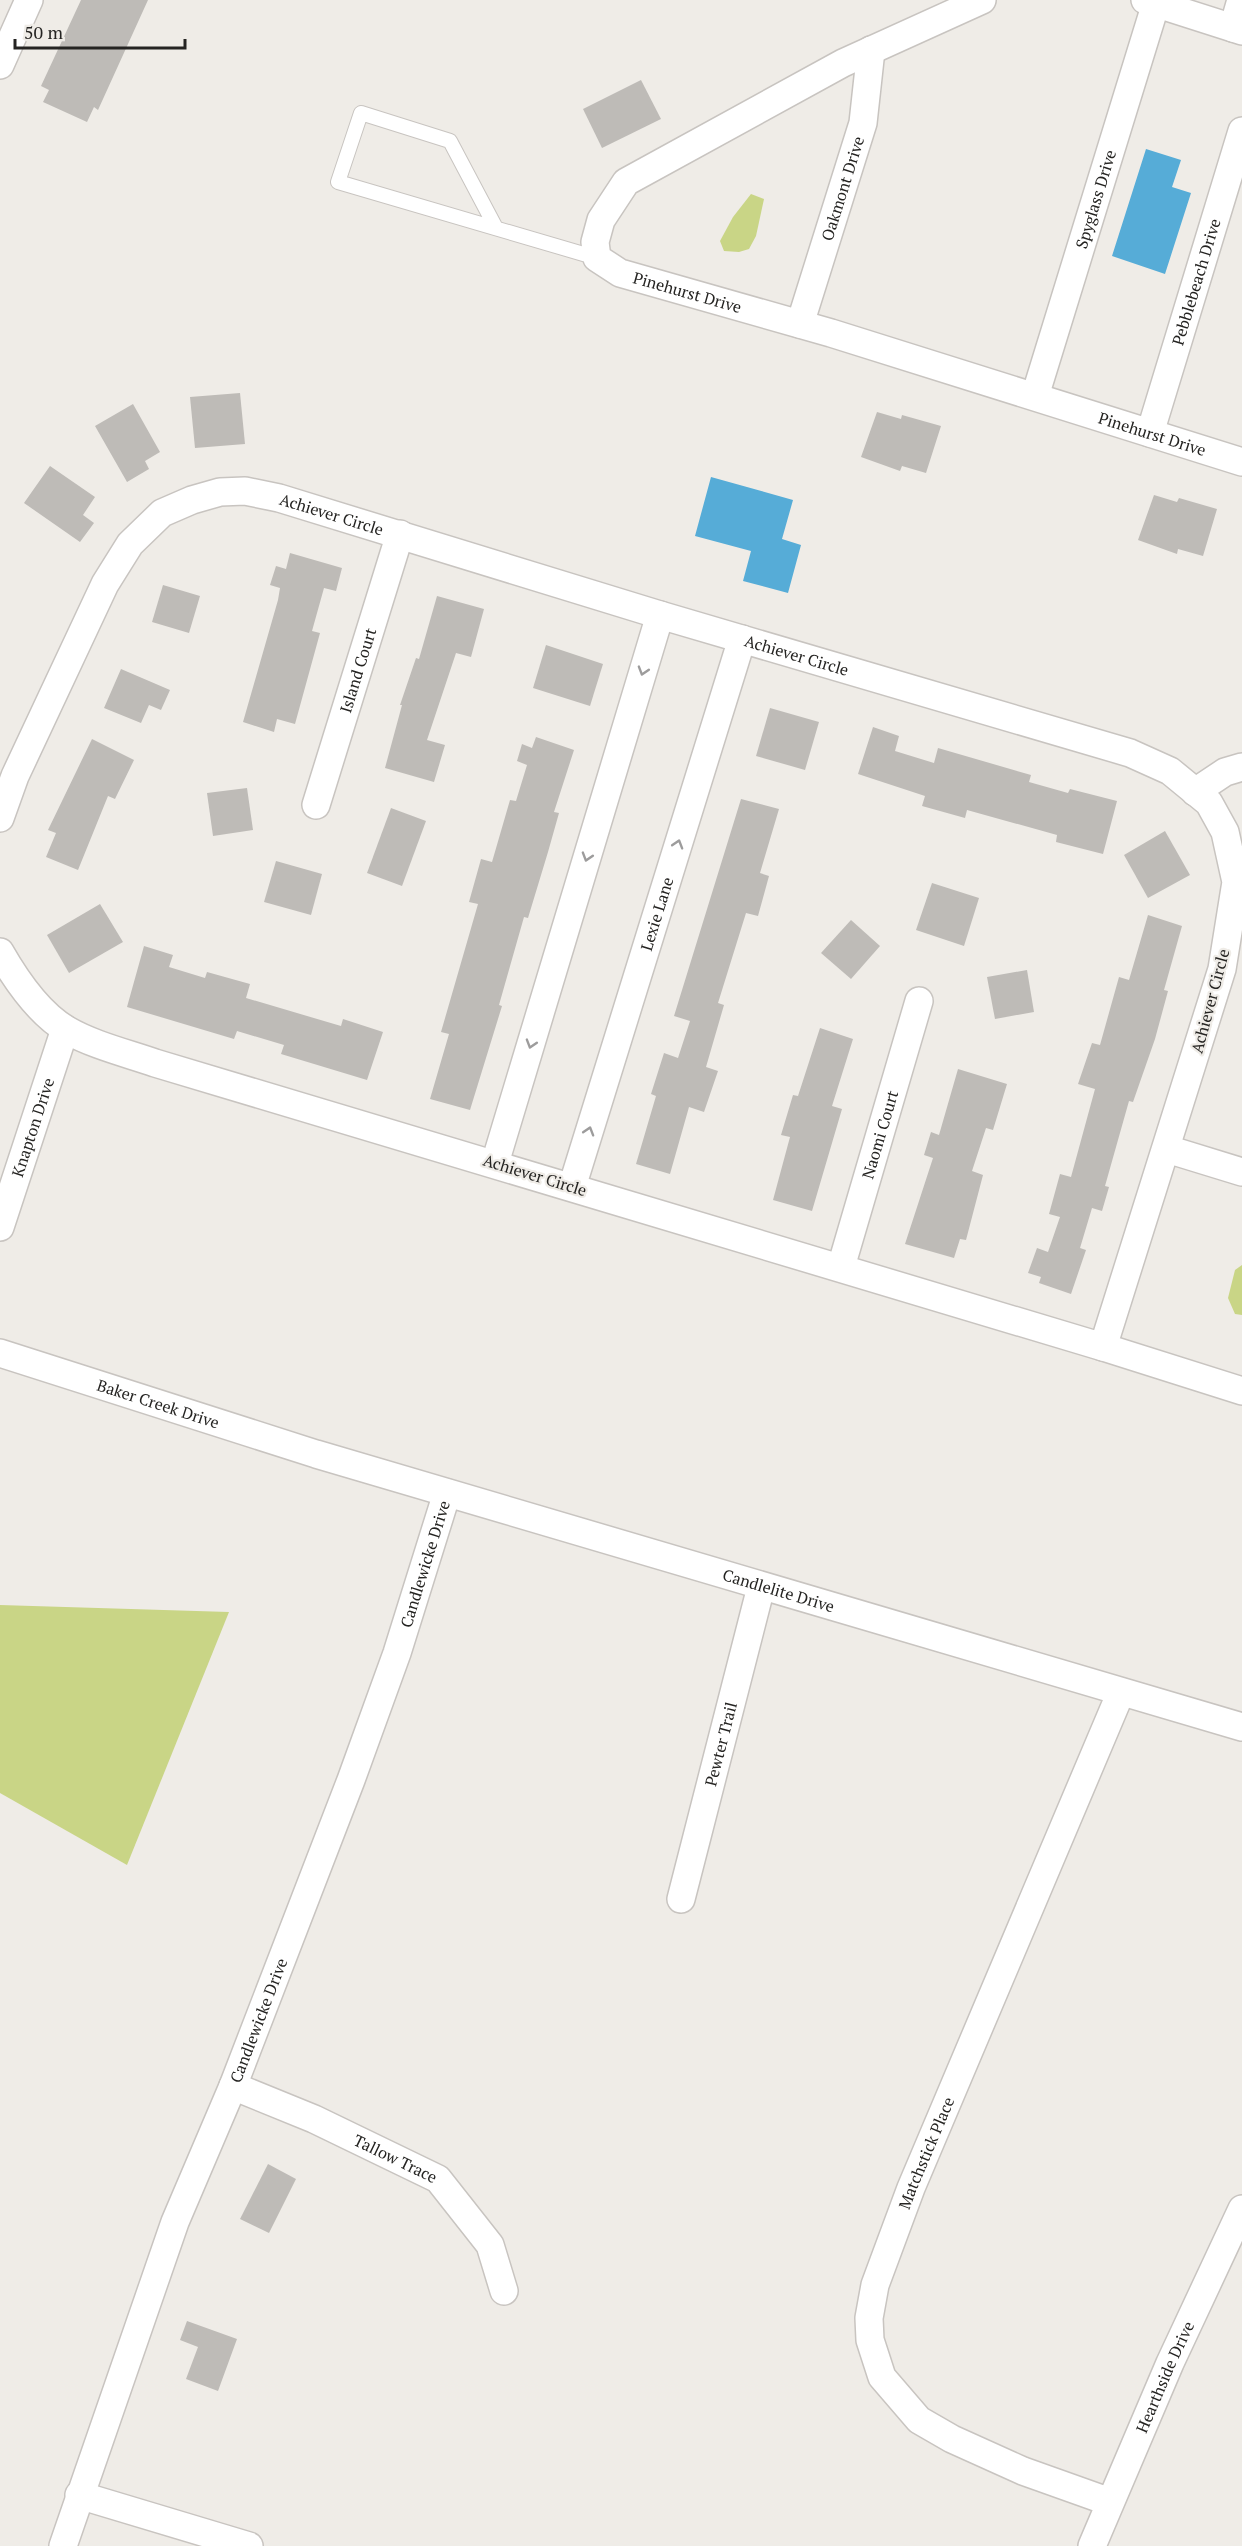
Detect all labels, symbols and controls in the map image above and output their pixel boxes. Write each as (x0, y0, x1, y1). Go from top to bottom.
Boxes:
scale bar (15, 12, 184, 50)
text: 50 m (24, 20, 64, 44)
street label: Oakmont Drive (816, 133, 869, 244)
street label: Spyglass Drive (1070, 147, 1121, 251)
street label: Pebblebeach Drive (1166, 216, 1226, 348)
street label: Pinehurst Drive (631, 266, 744, 318)
street label: Pinehurst Drive (1096, 407, 1209, 461)
street label: Achiever Circle (277, 488, 386, 540)
street label: Island Court (334, 625, 381, 716)
street label: Achiever Circle (742, 629, 851, 681)
one-way arrow (638, 665, 650, 676)
one-way arrow (671, 839, 684, 850)
one-way arrow (582, 852, 594, 862)
street label: Lexie Lane (635, 874, 679, 953)
street label: Achiever Circle (1185, 946, 1235, 1056)
one-way arrow (526, 1038, 538, 1049)
street label: Knapton Drive (6, 1075, 59, 1180)
street label: Naomi Court (856, 1088, 903, 1181)
one-way arrow (582, 1126, 594, 1137)
street label: Achiever Circle (480, 1149, 590, 1201)
street label: Baker Creek Drive (94, 1374, 222, 1433)
street label: Candlewicke Drive (395, 1498, 455, 1630)
street label: Candlelite Drive (720, 1563, 837, 1617)
street label: Pewter Trail (699, 1699, 742, 1788)
street label: Candlewicke Drive (224, 1955, 292, 2086)
street label: Matchstick Place (893, 2094, 959, 2212)
street label: Tallow Trace (350, 2129, 441, 2188)
street label: Hearthside Drive (1130, 2317, 1199, 2436)

